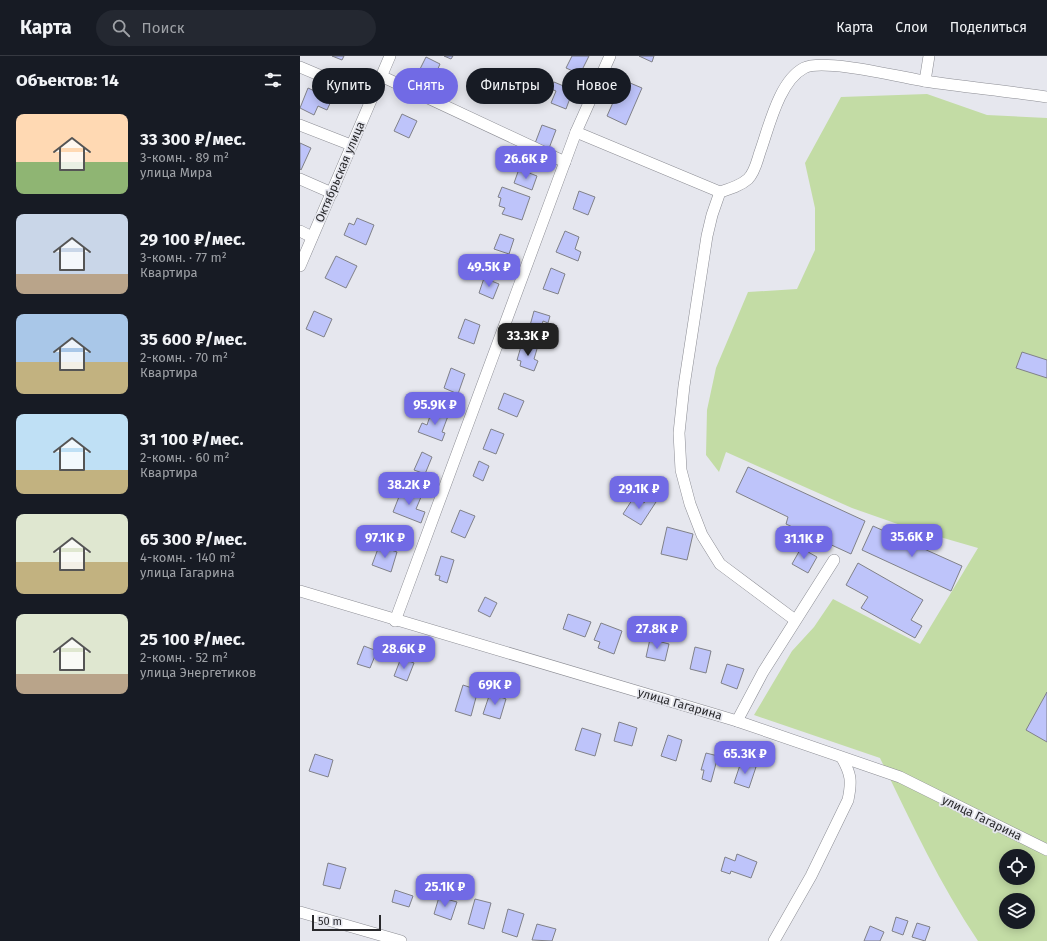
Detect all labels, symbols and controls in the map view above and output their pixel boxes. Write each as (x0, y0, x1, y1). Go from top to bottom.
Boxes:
search box (96, 10, 376, 46)
text: Карта (20, 16, 72, 39)
icon: search (110, 17, 132, 39)
text: Поиск (142, 19, 184, 37)
text: Карта (836, 19, 873, 36)
text: Слои (895, 19, 928, 36)
text: Поделиться (950, 19, 1027, 36)
chip: Купить (312, 68, 385, 104)
chip: Снять (393, 68, 458, 104)
chip: Фильтры (466, 68, 554, 104)
chip: Новое (562, 68, 631, 104)
icon: filters (262, 69, 284, 91)
text: Объектов: 14 (16, 70, 119, 91)
street label: Октябрьская улица (312, 120, 368, 224)
text: 33 300 ₽/мес. (140, 129, 246, 150)
icon: home (48, 130, 96, 178)
pin: 26.6K ₽ (489, 146, 563, 180)
text: 3-комн. · 89 m² (140, 150, 229, 165)
text: 26.6K ₽ (504, 151, 548, 166)
text: улица Мира (140, 165, 212, 180)
text: 29 100 ₽/мес. (140, 229, 245, 250)
icon: home (48, 230, 96, 278)
text: 3-комн. · 77 m² (140, 250, 227, 265)
pin: 49.5K ₽ (452, 254, 526, 288)
text: 49.5K ₽ (467, 259, 511, 274)
text: Квартира (140, 265, 198, 280)
pin: 33.3K ₽ (491, 323, 565, 357)
text: 33.3K ₽ (507, 328, 549, 343)
text: 35 600 ₽/мес. (140, 329, 247, 350)
icon: home (48, 330, 96, 378)
text: 2-комн. · 70 m² (140, 350, 228, 365)
text: Квартира (140, 365, 198, 380)
pin: 95.9K ₽ (398, 392, 472, 426)
text: 95.9K ₽ (413, 397, 457, 412)
text: 31 100 ₽/мес. (140, 429, 244, 450)
icon: home (48, 430, 96, 478)
text: 2-комн. · 60 m² (140, 450, 229, 465)
text: Квартира (140, 465, 198, 480)
pin: 38.2K ₽ (372, 472, 446, 506)
pin: 29.1K ₽ (602, 476, 676, 510)
text: 38.2K ₽ (387, 477, 431, 492)
text: 29.1K ₽ (619, 481, 659, 496)
pin: 35.6K ₽ (875, 524, 949, 558)
pin: 97.1K ₽ (348, 525, 422, 559)
pin: 31.1K ₽ (767, 526, 841, 560)
text: 65 300 ₽/мес. (140, 529, 247, 550)
text: 35.6K ₽ (890, 529, 934, 544)
icon: home (48, 530, 96, 578)
text: 97.1K ₽ (365, 530, 405, 545)
text: 31.1K ₽ (784, 531, 824, 546)
text: 4-комн. · 140 m² (140, 550, 235, 565)
text: улица Гагарина (140, 565, 234, 580)
pin: 27.8K ₽ (620, 616, 694, 650)
text: 27.8K ₽ (636, 621, 678, 636)
text: 25 100 ₽/мес. (140, 629, 245, 650)
icon: home (48, 630, 96, 678)
pin: 28.6K ₽ (367, 636, 441, 670)
text: 28.6K ₽ (382, 641, 426, 656)
text: 2-комн. · 52 m² (140, 650, 228, 665)
text: улица Энергетиков (140, 665, 256, 680)
pin: 69K ₽ (467, 672, 523, 706)
text: 69K ₽ (478, 677, 512, 692)
street label: улица Гагарина (636, 685, 724, 723)
pin: 65.3K ₽ (708, 741, 782, 775)
text: 65.3K ₽ (723, 746, 767, 761)
street label: улица Гагарина (940, 793, 1024, 843)
map controls (999, 849, 1035, 929)
button: locate (999, 849, 1035, 885)
pin: 25.1K ₽ (408, 874, 482, 908)
text: 25.1K ₽ (425, 879, 465, 894)
button: layers (999, 893, 1035, 929)
scale bar (312, 913, 381, 932)
text: 50 m (318, 915, 342, 928)

